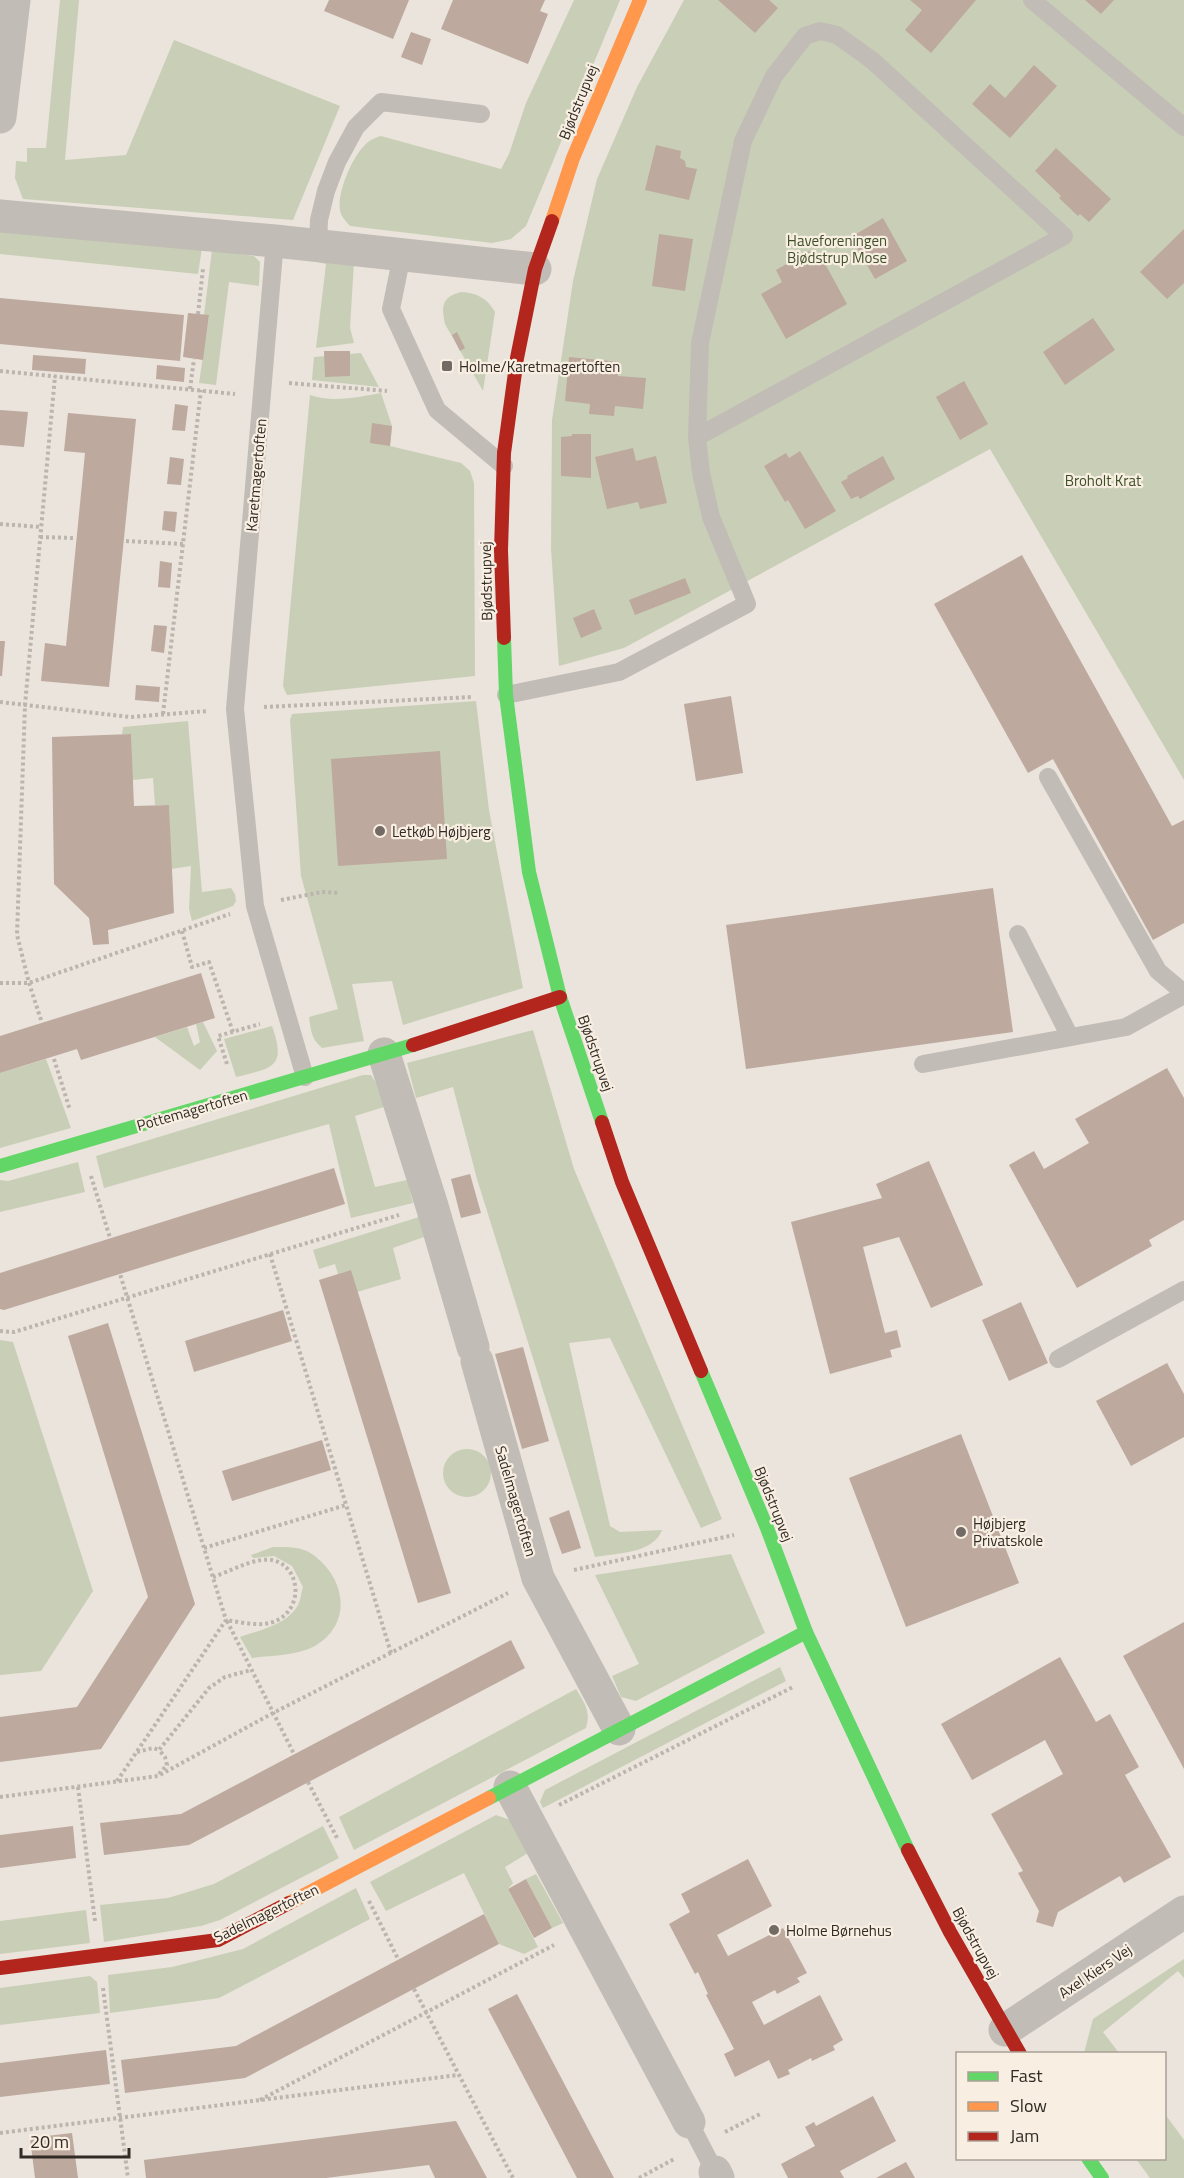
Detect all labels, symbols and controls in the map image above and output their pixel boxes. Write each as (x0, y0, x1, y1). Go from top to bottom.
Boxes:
street label: Bjødstrupvej (552, 61, 604, 143)
park label: Haveforeningen Bjødstrup Mose (787, 229, 887, 269)
place label: Holme/Karetmagertoften (459, 355, 620, 378)
marker: Holme/Karetmagertoften (440, 359, 454, 373)
street label: Karetmagertoften (240, 417, 272, 533)
park label: Broholt Krat (1065, 469, 1142, 492)
street label: Bjødstrupvej (474, 541, 498, 621)
place label: Letkøb Højbjerg (392, 820, 491, 843)
marker: Letkøb Højbjerg (373, 824, 387, 838)
street label: Bjødstrupvej (572, 1012, 620, 1094)
street label: Pottemagertoften (134, 1083, 250, 1137)
street label: Sadelmagertoften (489, 1443, 543, 1559)
street label: Bjødstrupvej (748, 1463, 800, 1545)
place label: Højbjerg Privatskole (973, 1512, 1043, 1552)
marker: Højbjerg Privatskole (954, 1525, 968, 1539)
street label: Sadelmagertoften (210, 1878, 322, 1948)
street label: Bjødstrupvej (947, 1903, 1005, 1983)
place label: Holme Børnehus (786, 1919, 892, 1942)
marker: Holme Børnehus (767, 1923, 781, 1937)
street label: Axel Kiers Vej (1054, 1938, 1136, 2004)
legend (956, 2052, 1166, 2160)
text: Fast (1010, 2062, 1043, 2089)
text: Slow (1010, 2092, 1047, 2119)
scale bar (21, 2121, 129, 2159)
text: Jam (1010, 2122, 1039, 2149)
text: 20 m (30, 2128, 69, 2155)

